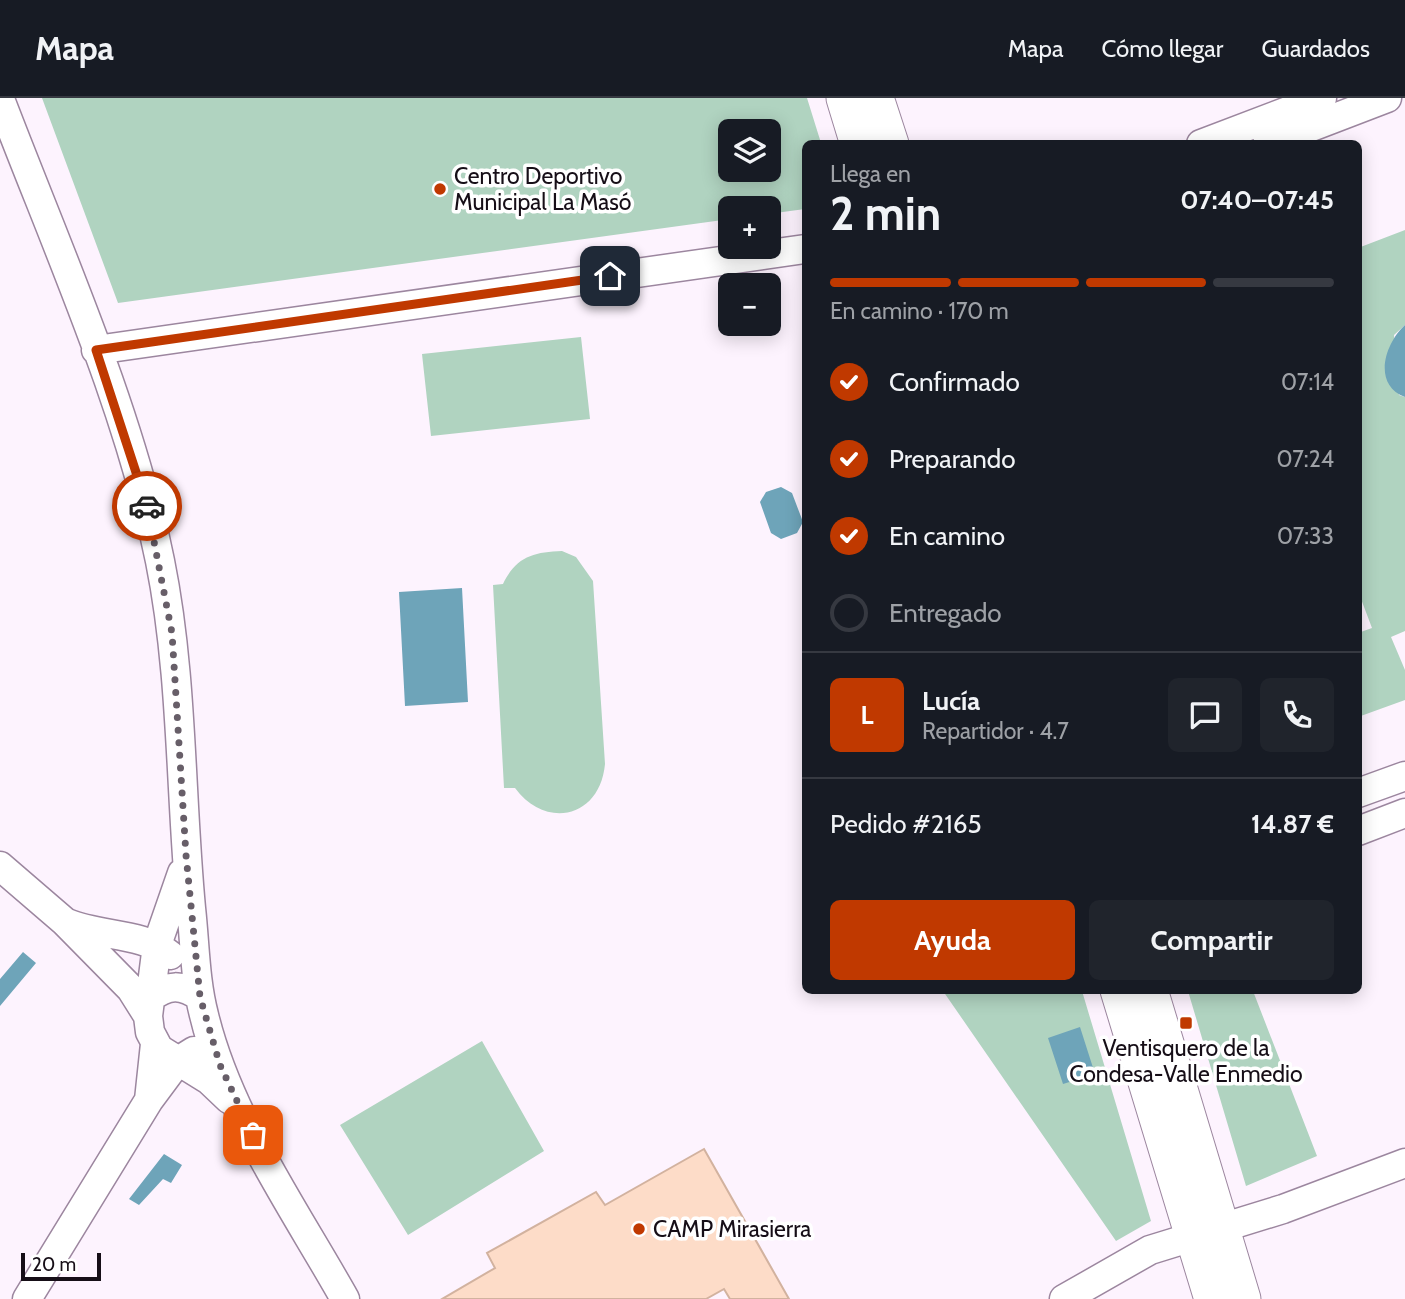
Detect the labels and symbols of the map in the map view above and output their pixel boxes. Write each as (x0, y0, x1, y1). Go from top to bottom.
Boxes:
place label: Centro Deportivo Municipal La Masó (454, 162, 631, 216)
marker: Centro Deportivo Municipal La Masó (432, 181, 448, 197)
pin (580, 246, 640, 306)
courier (112, 471, 182, 541)
marker: Ventisquero de la Condesa-Valle Enmedio (1178, 1015, 1194, 1031)
place label: Ventisquero de la Condesa-Valle Enmedio (1069, 1034, 1303, 1088)
pin (223, 1105, 283, 1165)
place label: CAMP Mirasierra (653, 1215, 811, 1243)
marker: CAMP Mirasierra (631, 1221, 647, 1237)
scale bar (21, 1250, 102, 1282)

